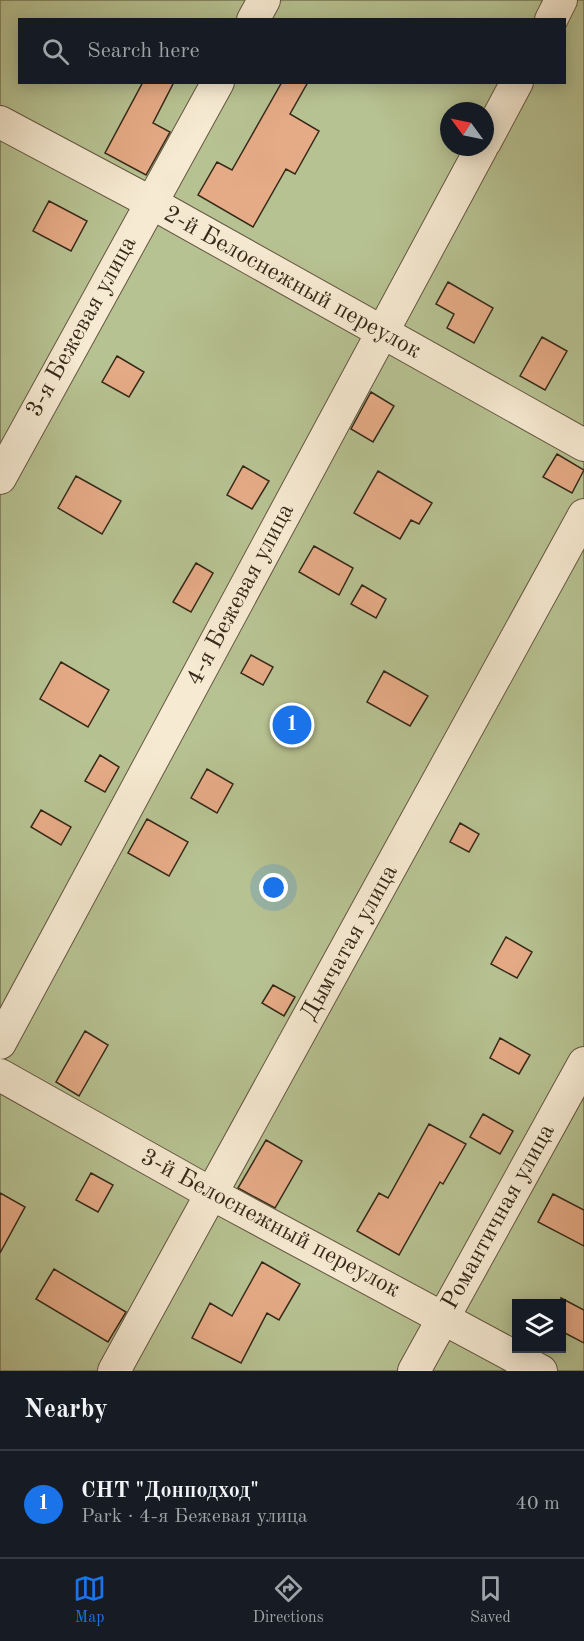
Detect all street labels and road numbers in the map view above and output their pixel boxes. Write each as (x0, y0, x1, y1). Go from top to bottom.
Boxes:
street label: 2-й Белоснежный переулок (159, 202, 425, 364)
street label: 3-я Бежевая улица (22, 233, 142, 421)
street label: 4-я Бежевая улица (183, 500, 299, 690)
street label: Дымчатая улица (297, 861, 403, 1025)
street label: Романтичная улица (438, 1120, 560, 1314)
street label: 3-й Белоснежный переулок (136, 1145, 404, 1303)

